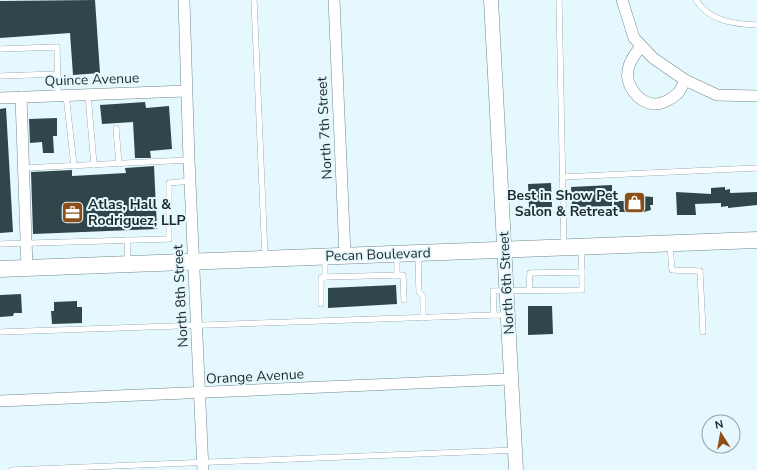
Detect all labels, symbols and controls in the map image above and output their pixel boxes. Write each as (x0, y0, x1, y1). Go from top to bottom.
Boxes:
street label: Quince Avenue (44, 68, 140, 91)
street label: North 7th Street (312, 76, 337, 180)
place label: Best in Show Pet Salon & Retreat (507, 186, 619, 221)
shop icon: Best in Show Pet Salon & Retreat (621, 190, 647, 216)
place label: Atlas, Hall & Rodriguez, LLP (88, 195, 186, 230)
office icon: Atlas, Hall & Rodriguez, LLP (59, 199, 85, 225)
street label: North 6th Street (494, 231, 519, 335)
street label: Pecan Boulevard (325, 243, 431, 266)
street label: North 8th Street (168, 244, 193, 348)
street label: Orange Avenue (206, 364, 304, 389)
north arrow (701, 414, 741, 454)
text: N (714, 417, 725, 433)

